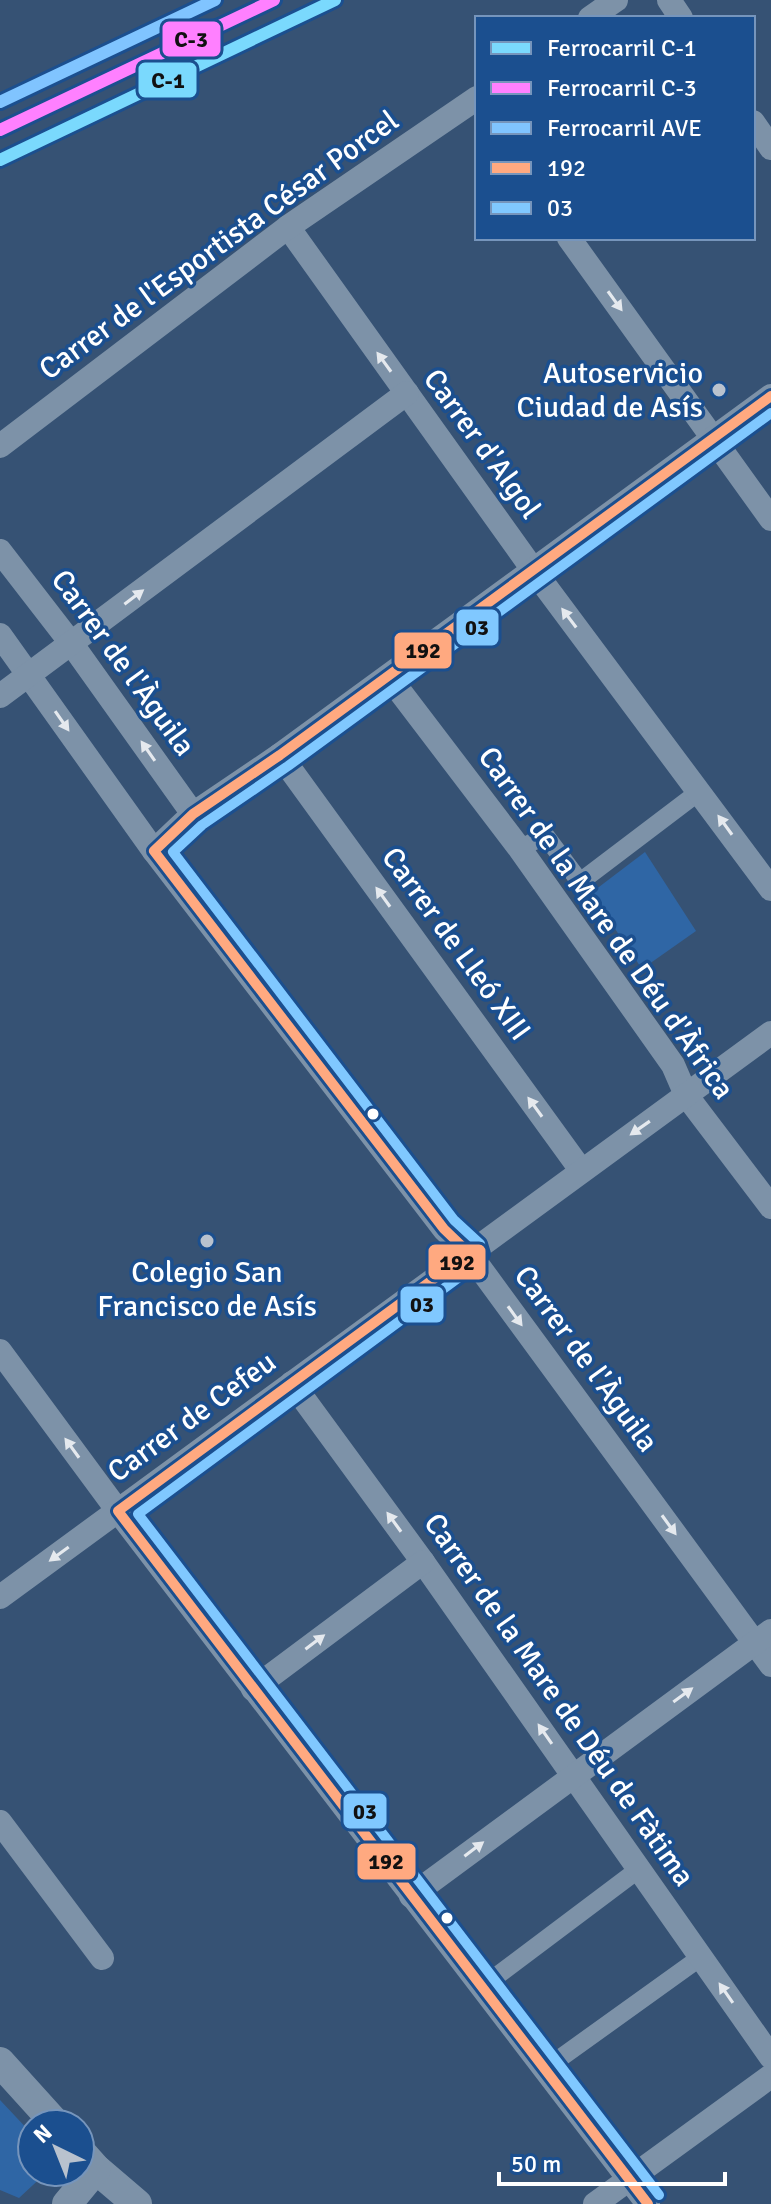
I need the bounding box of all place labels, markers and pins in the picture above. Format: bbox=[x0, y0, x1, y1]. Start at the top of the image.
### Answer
place label: Autoservicio Ciudad de Asís bbox=[517, 355, 703, 426]
marker: Autoservicio Ciudad de Asís bbox=[710, 381, 728, 399]
unlabelled marker bbox=[365, 1106, 381, 1122]
marker: Colegio San Francisco de Asís bbox=[198, 1232, 216, 1250]
place label: Colegio San Francisco de Asís bbox=[97, 1254, 317, 1325]
unlabelled marker bbox=[439, 1910, 455, 1926]

